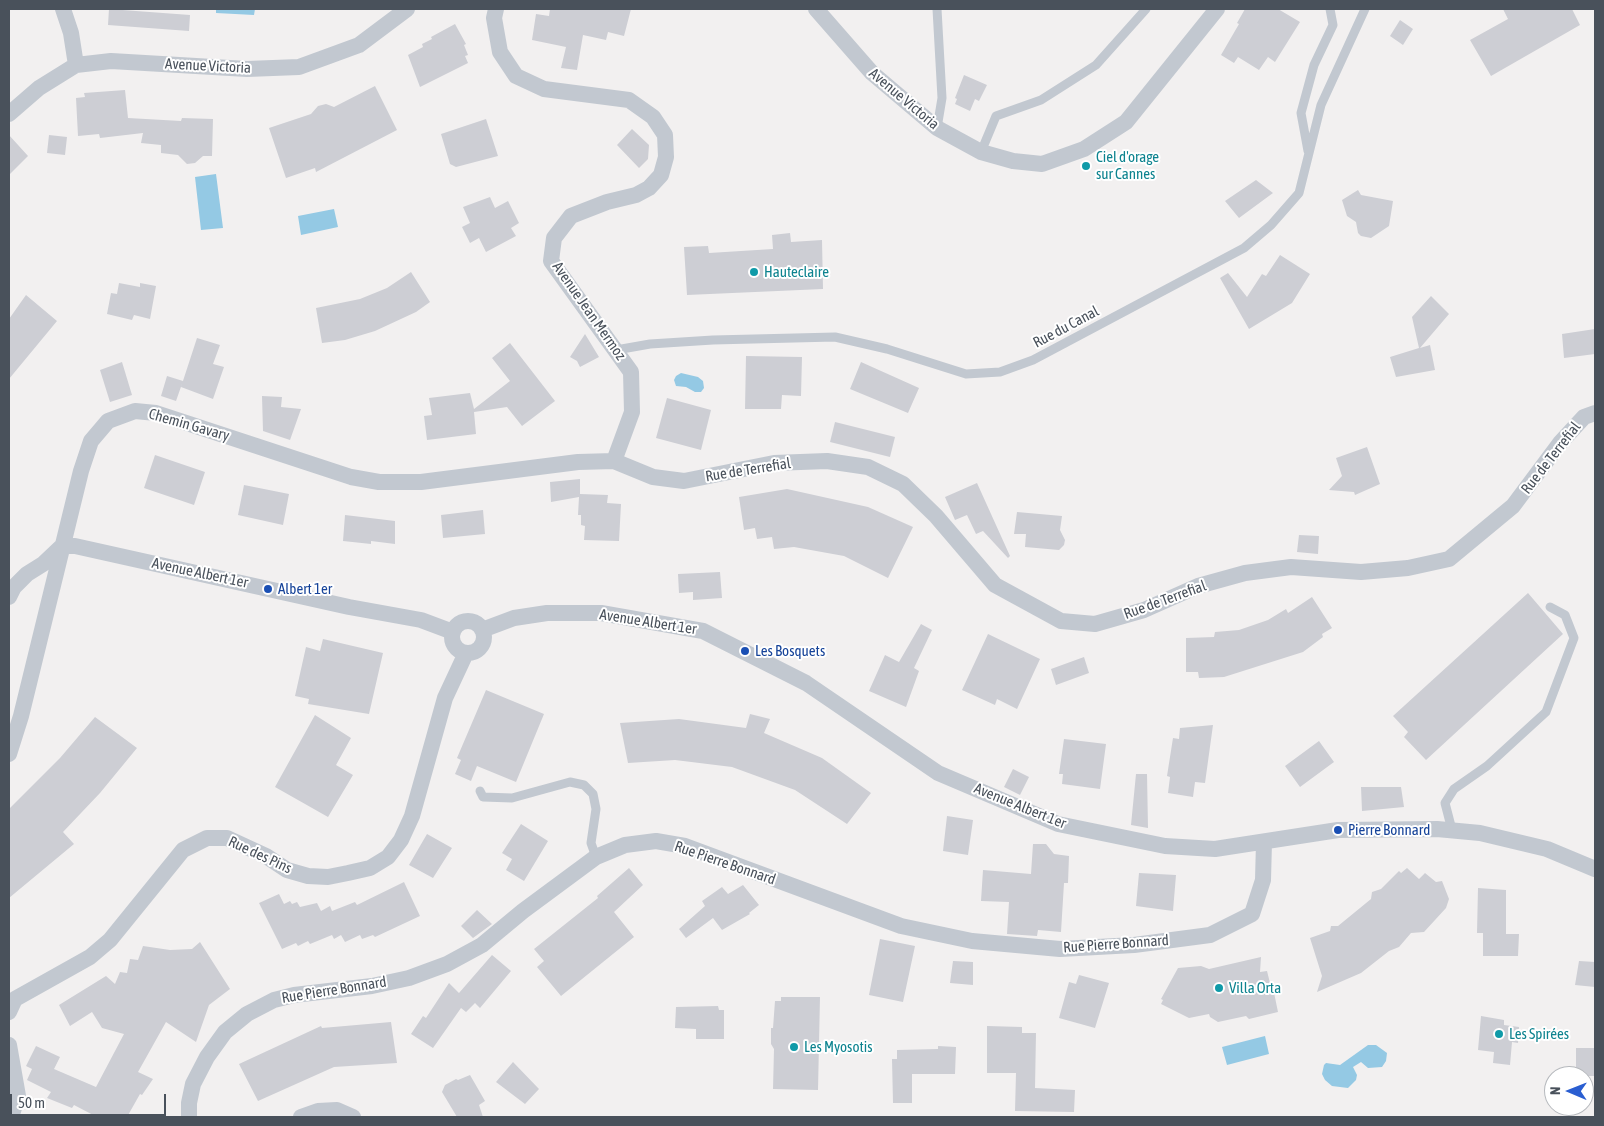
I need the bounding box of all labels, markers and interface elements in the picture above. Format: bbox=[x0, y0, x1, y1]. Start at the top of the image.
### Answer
street label: Avenue Victoria bbox=[165, 55, 251, 77]
street label: Avenue Victoria bbox=[865, 64, 943, 134]
place label: Ciel d'orage sur Cannes bbox=[1096, 148, 1159, 183]
marker: Ciel d'orage sur Cannes bbox=[1080, 160, 1092, 172]
street label: Avenue Jean Mermoz bbox=[548, 258, 630, 364]
place label: Hauteclaire bbox=[764, 263, 829, 281]
marker: Hauteclaire bbox=[748, 266, 760, 278]
street label: Rue du Canal bbox=[1030, 302, 1102, 352]
street label: Chemin Gavary bbox=[147, 405, 231, 445]
street label: Rue de Terrefial bbox=[1517, 418, 1585, 498]
street label: Rue de Terrefial bbox=[704, 454, 792, 486]
street label: Avenue Albert 1er bbox=[150, 554, 250, 592]
street label: Rue de Terrefial bbox=[1121, 577, 1209, 623]
place label: Albert 1er bbox=[278, 580, 332, 598]
marker: Albert 1er bbox=[262, 583, 274, 595]
street label: Avenue Albert 1er bbox=[598, 605, 698, 639]
place label: Les Bosquets bbox=[755, 642, 825, 660]
marker: Les Bosquets bbox=[739, 645, 751, 657]
street label: Avenue Albert 1er bbox=[971, 779, 1069, 833]
place label: Pierre Bonnard bbox=[1348, 821, 1430, 839]
marker: Pierre Bonnard bbox=[1332, 824, 1344, 836]
street label: Rue des Pins bbox=[225, 832, 295, 878]
street label: Rue Pierre Bonnard bbox=[672, 837, 778, 889]
street label: Rue Pierre Bonnard bbox=[1063, 931, 1169, 957]
street label: Rue Pierre Bonnard bbox=[280, 973, 388, 1007]
place label: Villa Orta bbox=[1229, 979, 1281, 997]
marker: Villa Orta bbox=[1213, 982, 1225, 994]
place label: Les Spirées bbox=[1509, 1025, 1569, 1043]
marker: Les Spirées bbox=[1493, 1028, 1505, 1040]
place label: Les Myosotis bbox=[804, 1038, 873, 1056]
marker: Les Myosotis bbox=[788, 1041, 800, 1053]
north arrow bbox=[1544, 1066, 1594, 1116]
scale bar bbox=[12, 1084, 169, 1116]
text: N bbox=[1547, 1086, 1563, 1095]
text: 50 m bbox=[18, 1094, 45, 1111]

